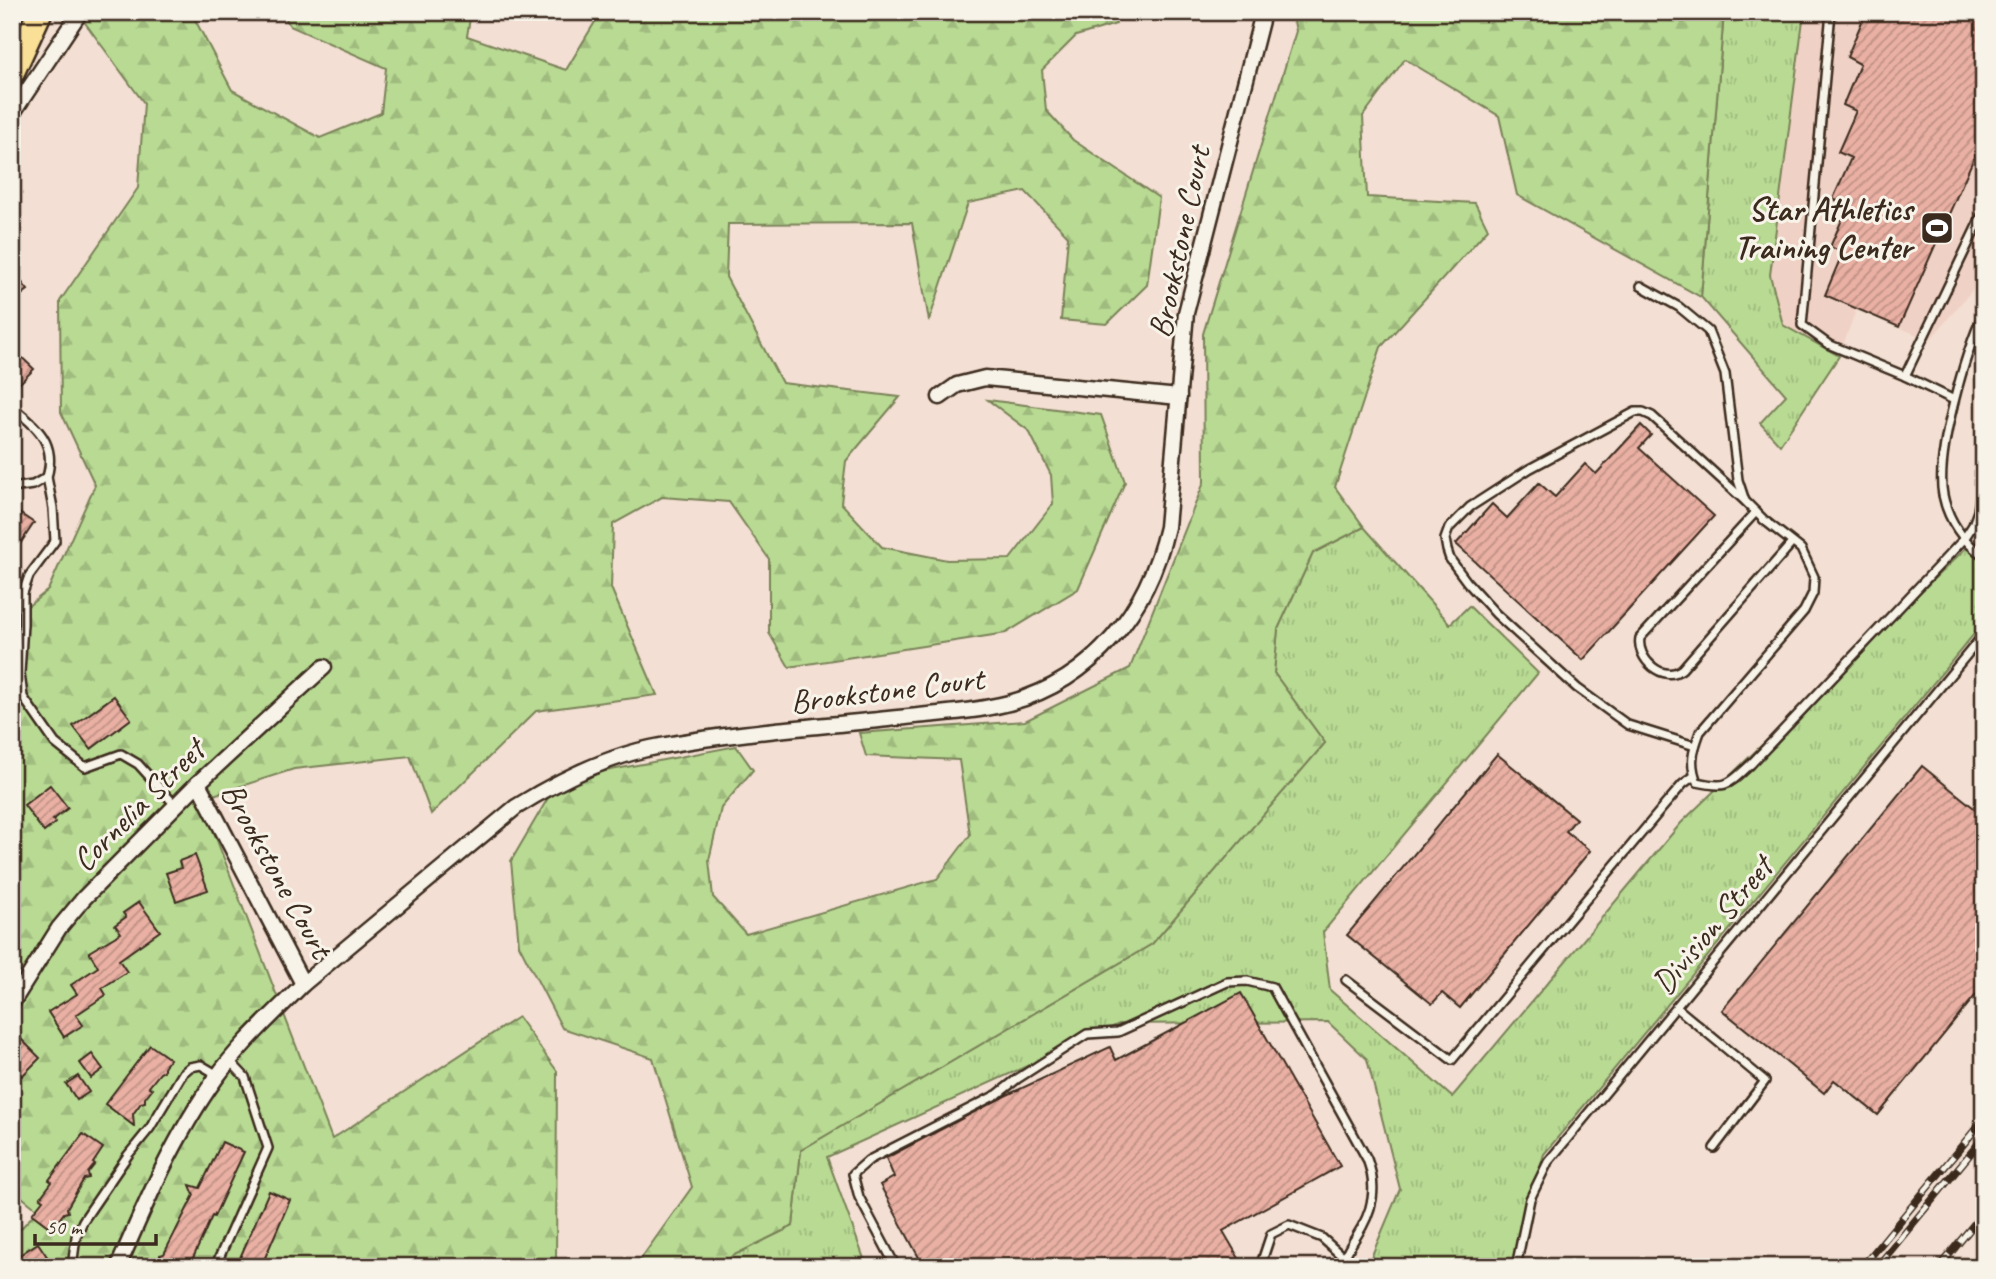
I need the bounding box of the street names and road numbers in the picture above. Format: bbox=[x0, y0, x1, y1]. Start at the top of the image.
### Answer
street label: Brookstone Court bbox=[1138, 140, 1220, 341]
street label: Brookstone Court bbox=[788, 657, 989, 723]
street label: Cornelia Street bbox=[63, 727, 216, 880]
street label: Brookstone Court bbox=[212, 775, 344, 968]
street label: Division Street bbox=[1642, 844, 1784, 1002]

